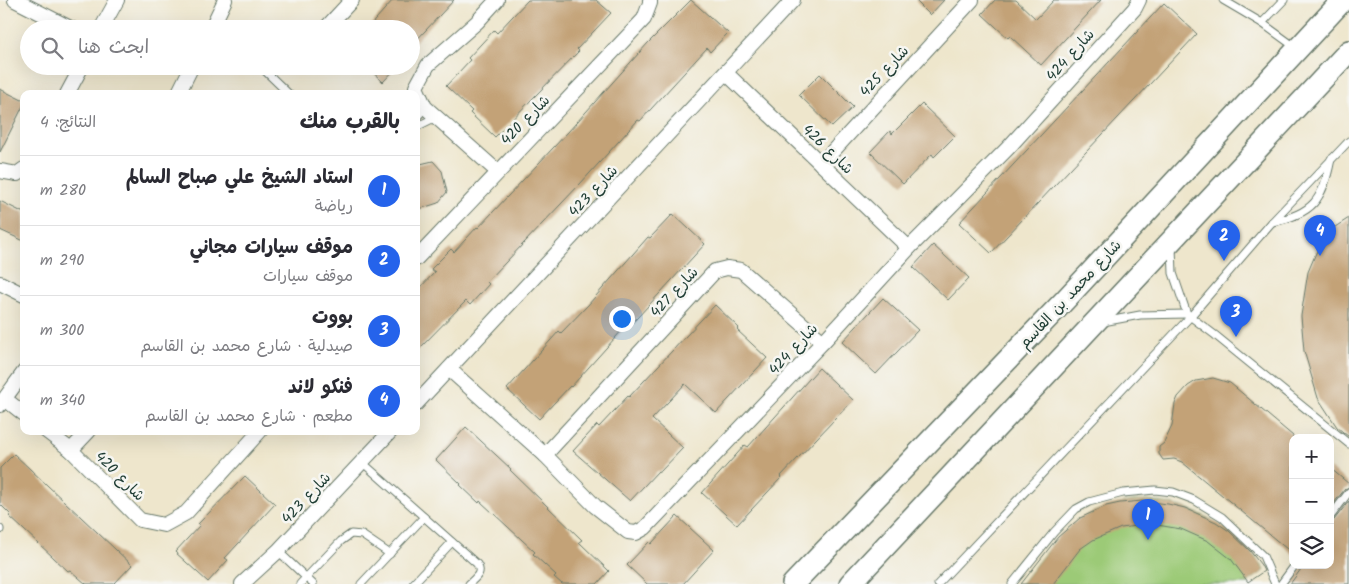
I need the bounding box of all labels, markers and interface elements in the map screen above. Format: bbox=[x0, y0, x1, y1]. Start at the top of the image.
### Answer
search box bbox=[20, 20, 420, 75]
street label: شارع 424 bbox=[1041, 24, 1101, 87]
text: ابحث هنا bbox=[78, 33, 149, 63]
icon: search bbox=[38, 34, 66, 62]
street label: شارع 425 bbox=[854, 40, 915, 103]
street label: شارع 420 bbox=[495, 90, 556, 152]
text: بالقرب منك bbox=[300, 106, 400, 139]
text: النتائج: 4 bbox=[40, 110, 96, 135]
street label: شارع 426 bbox=[796, 119, 859, 181]
street label: شارع 423 bbox=[563, 160, 624, 223]
text: استاد الشيخ علي صباح السالم bbox=[126, 163, 353, 193]
text: 280 m bbox=[40, 178, 86, 203]
text: 1 bbox=[382, 178, 386, 203]
text: رياضة bbox=[315, 194, 353, 219]
pin: 4 bbox=[1304, 215, 1336, 256]
pin: 2 bbox=[1208, 220, 1240, 261]
text: موقف سيارات مجاني bbox=[190, 233, 353, 263]
street label: شارع محمد بن القاسم bbox=[1014, 235, 1128, 355]
text: 290 m bbox=[40, 248, 84, 273]
text: 2 bbox=[379, 248, 389, 273]
street label: شارع 427 bbox=[645, 262, 705, 324]
text: موقف سيارات bbox=[263, 264, 353, 289]
pin: 3 bbox=[1220, 296, 1252, 337]
text: بووت bbox=[312, 303, 353, 333]
your location bbox=[609, 306, 635, 332]
text: 300 m bbox=[40, 318, 84, 343]
text: 3 bbox=[380, 318, 388, 343]
street label: شارع 424 bbox=[763, 318, 824, 381]
text: صيدلية · شارع محمد بن القاسم bbox=[140, 334, 353, 359]
text: فنكو لاند bbox=[288, 373, 353, 403]
text: 340 m bbox=[40, 388, 85, 413]
text: 4 bbox=[380, 388, 388, 413]
text: مطعم · شارع محمد بن القاسم bbox=[145, 404, 353, 429]
map controls bbox=[1289, 434, 1334, 569]
button: + bbox=[1289, 434, 1334, 479]
street label: شارع 420 bbox=[89, 446, 150, 507]
street label: شارع 423 bbox=[276, 467, 337, 530]
button: − bbox=[1289, 479, 1334, 524]
pin: 1 bbox=[1132, 499, 1164, 540]
button: layers bbox=[1289, 524, 1334, 569]

